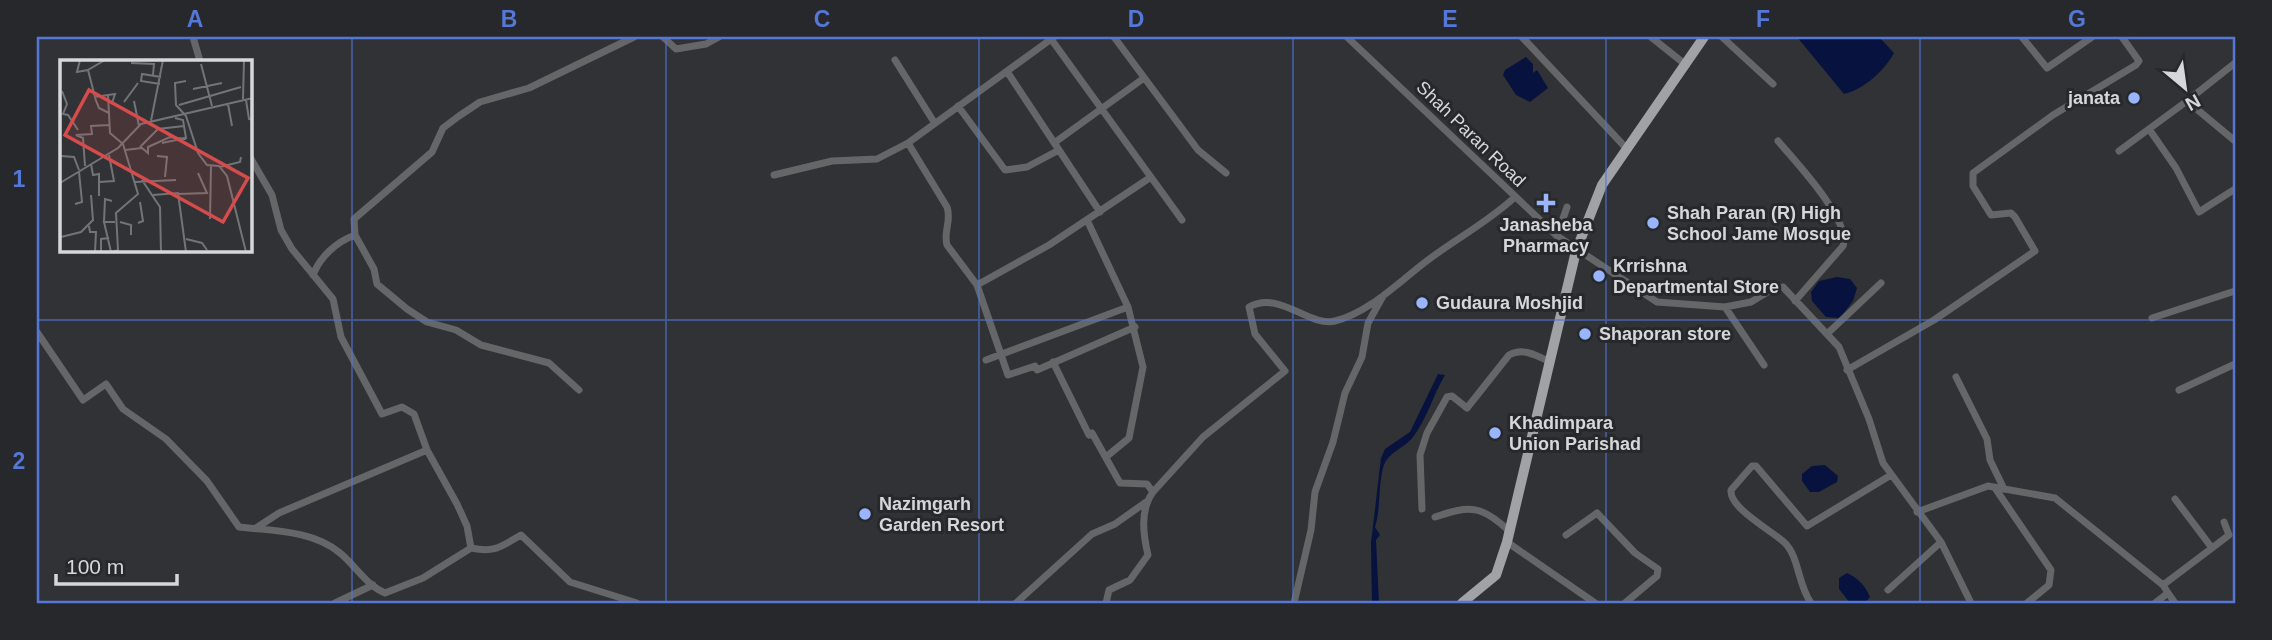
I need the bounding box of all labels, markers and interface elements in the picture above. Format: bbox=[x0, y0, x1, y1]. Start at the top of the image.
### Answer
text: A bbox=[187, 6, 203, 32]
text: B bbox=[501, 6, 517, 32]
text: C bbox=[814, 6, 830, 32]
text: D bbox=[1128, 6, 1144, 32]
text: E bbox=[1442, 6, 1458, 32]
text: F bbox=[1756, 6, 1770, 32]
text: G bbox=[2068, 6, 2086, 32]
north arrow bbox=[2150, 52, 2220, 122]
inset map bbox=[60, 60, 252, 252]
street label: Shah Paran Road bbox=[1413, 77, 1529, 191]
place label: janata bbox=[2067, 88, 2121, 108]
marker: janata bbox=[2126, 90, 2142, 106]
text: N bbox=[2182, 90, 2204, 115]
text: 1 bbox=[13, 166, 26, 192]
marker: Janasheba Pharmacy bbox=[1538, 195, 1554, 211]
place label: Shah Paran (R) High School Jame Mosque bbox=[1667, 203, 1851, 244]
place label: Janasheba Pharmacy bbox=[1499, 215, 1594, 256]
marker: Shah Paran (R) High School Jame Mosque bbox=[1645, 215, 1661, 231]
place label: Krrishna Departmental Store bbox=[1613, 256, 1779, 297]
marker: Krrishna Departmental Store bbox=[1591, 268, 1607, 284]
place label: Gudaura Moshjid bbox=[1436, 293, 1583, 313]
marker: Gudaura Moshjid bbox=[1414, 295, 1430, 311]
place label: Shaporan store bbox=[1599, 324, 1731, 344]
marker: Shaporan store bbox=[1577, 326, 1593, 342]
place label: Khadimpara Union Parishad bbox=[1509, 413, 1641, 454]
marker: Khadimpara Union Parishad bbox=[1487, 425, 1503, 441]
text: 2 bbox=[13, 448, 25, 474]
place label: Nazimgarh Garden Resort bbox=[879, 494, 1004, 535]
marker: Nazimgarh Garden Resort bbox=[857, 506, 873, 522]
scale bar bbox=[56, 542, 177, 586]
text: 100 m bbox=[66, 555, 124, 578]

